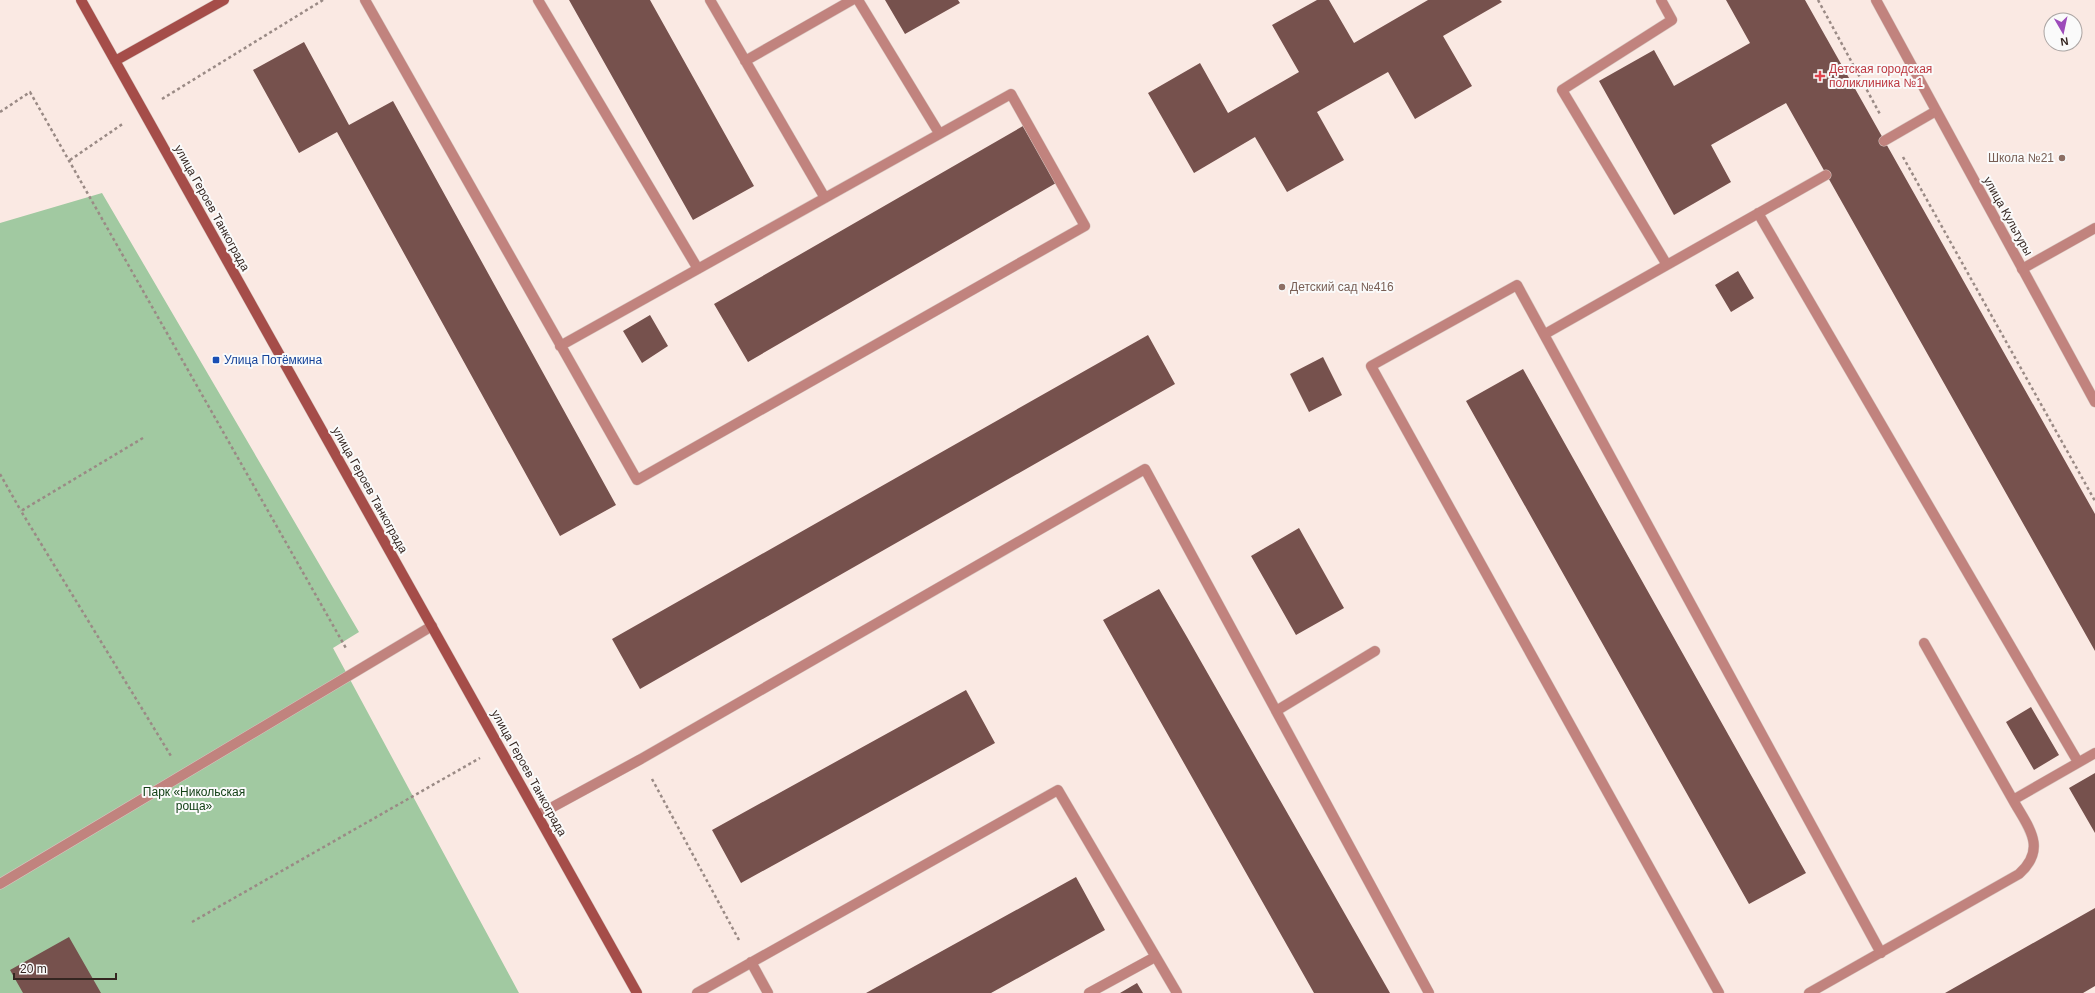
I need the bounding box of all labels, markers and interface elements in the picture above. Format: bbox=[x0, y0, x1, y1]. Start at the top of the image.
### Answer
north arrow bbox=[2043, 12, 2083, 52]
text: N bbox=[2060, 35, 2069, 48]
place label: Детская городская поликлиника №1 bbox=[1829, 62, 1932, 90]
marker: Детская городская поликлиника №1 bbox=[1814, 70, 1826, 82]
street label: улица Героев Танкограда bbox=[171, 143, 253, 274]
place label: Школа №21 bbox=[1988, 151, 2054, 165]
marker: Школа №21 bbox=[2057, 153, 2067, 163]
street label: улица Культуры bbox=[1981, 174, 2035, 258]
place label: Детский сад №416 bbox=[1290, 280, 1394, 294]
marker: Детский сад №416 bbox=[1277, 282, 1287, 292]
place label: Улица Потёмкина bbox=[224, 353, 322, 367]
marker: Улица Потёмкина bbox=[211, 355, 221, 365]
street label: улица Героев Танкограда bbox=[329, 425, 411, 556]
street label: улица Героев Танкограда bbox=[488, 708, 570, 839]
park label: Парк «Никольская роща» bbox=[143, 785, 245, 813]
scale bar bbox=[14, 955, 116, 981]
text: 20 m bbox=[20, 962, 47, 976]

